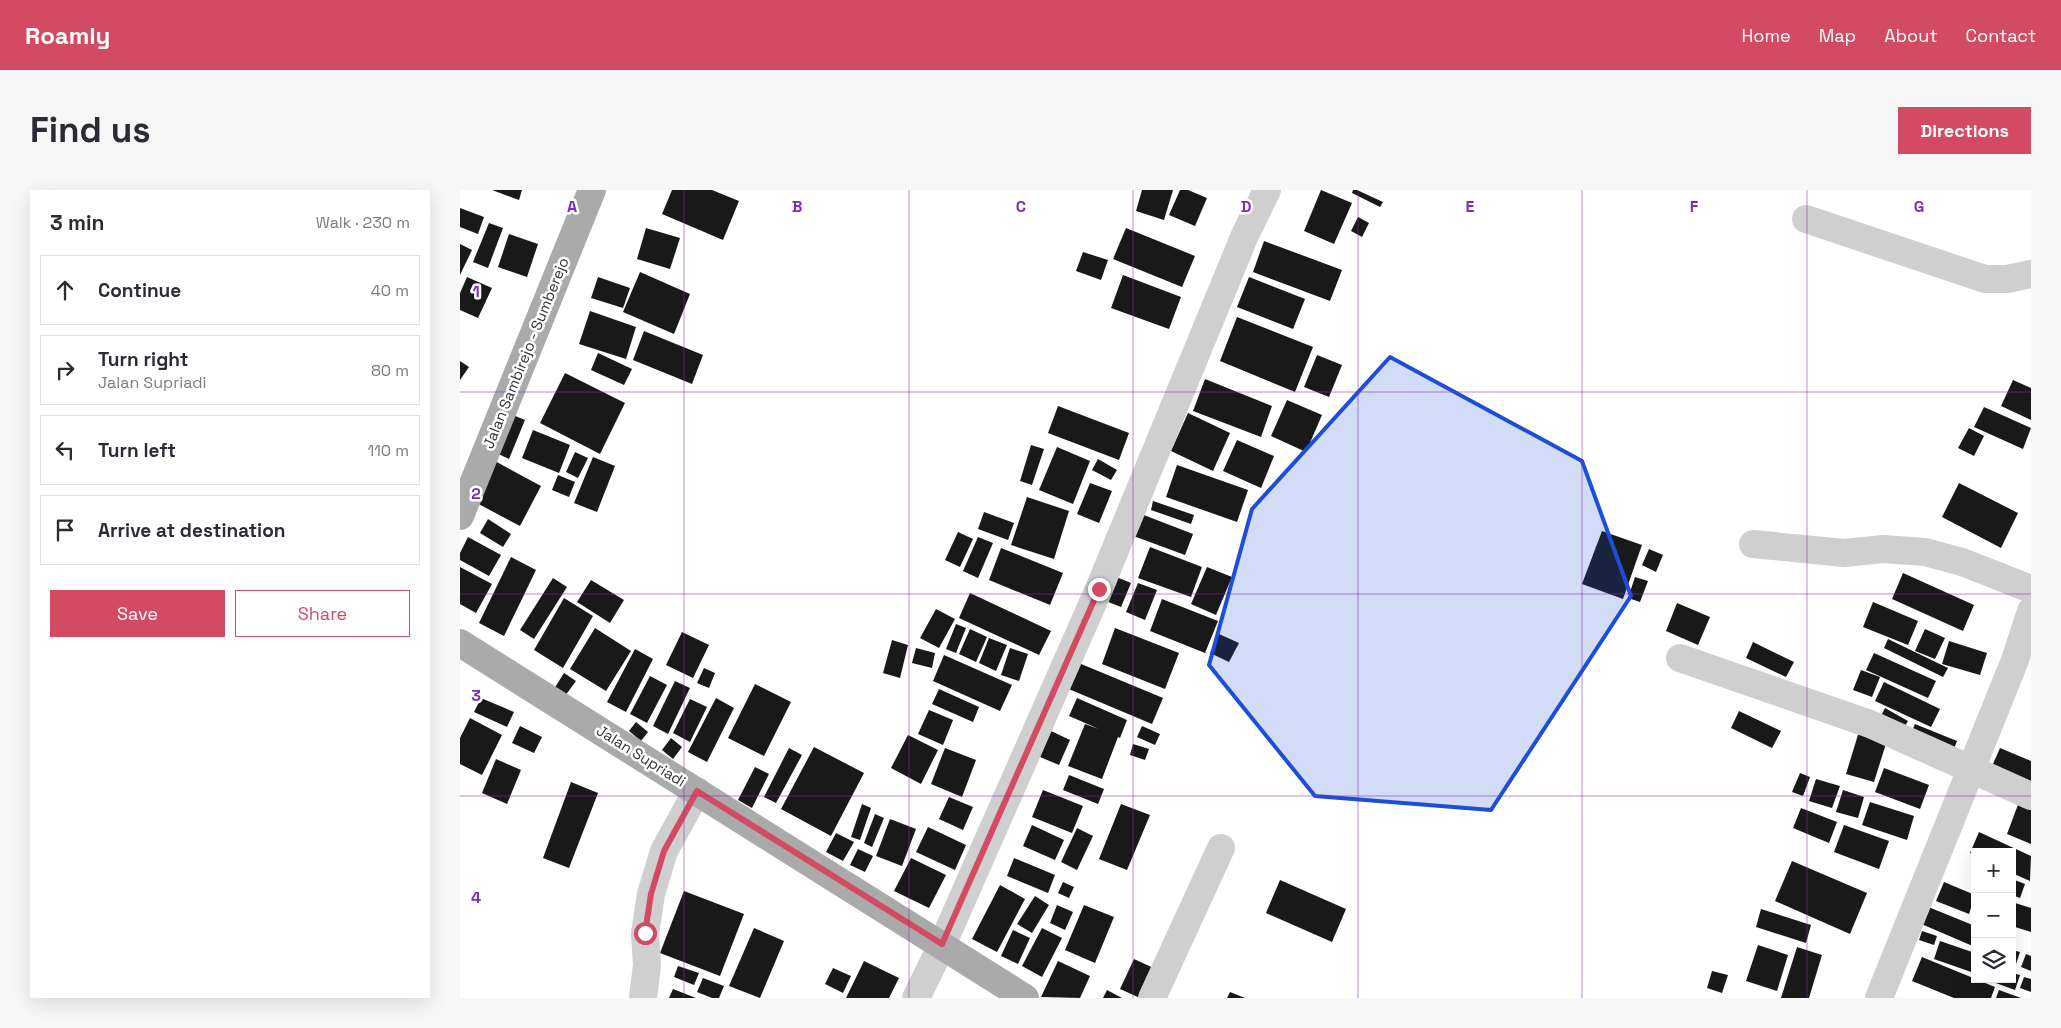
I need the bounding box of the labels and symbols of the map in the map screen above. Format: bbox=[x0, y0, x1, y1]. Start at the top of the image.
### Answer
text: A bbox=[567, 196, 577, 217]
text: B bbox=[792, 196, 802, 217]
text: C bbox=[1016, 196, 1026, 217]
text: D bbox=[1241, 196, 1251, 217]
text: E bbox=[1466, 196, 1475, 217]
text: F bbox=[1690, 196, 1699, 217]
text: G bbox=[1914, 196, 1924, 217]
street label: Jalan Sambirejo - Sumberejo bbox=[478, 254, 573, 451]
text: 1 bbox=[472, 281, 480, 302]
text: 2 bbox=[471, 483, 481, 504]
route end bbox=[1088, 578, 1111, 601]
text: 3 bbox=[471, 685, 481, 706]
street label: Jalan Supriadi bbox=[593, 721, 689, 791]
text: 4 bbox=[471, 887, 481, 908]
route start bbox=[634, 922, 657, 945]

